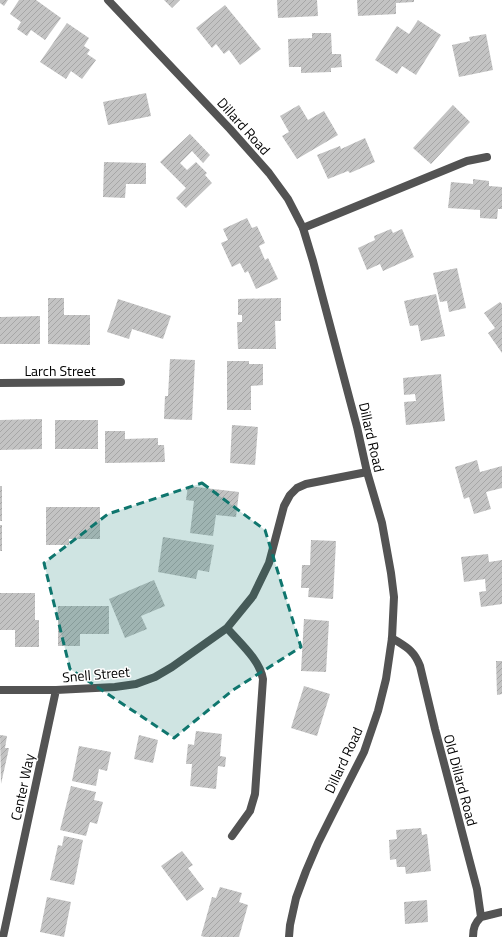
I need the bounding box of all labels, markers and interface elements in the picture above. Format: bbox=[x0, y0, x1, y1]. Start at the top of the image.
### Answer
street label: Dillard Road bbox=[212, 93, 276, 159]
street label: Larch Street bbox=[24, 360, 96, 381]
street label: Dillard Road bbox=[354, 400, 390, 474]
street label: Snell Street bbox=[61, 661, 131, 687]
street label: Dillard Road bbox=[318, 723, 368, 797]
street label: Old Dillard Road bbox=[439, 732, 483, 828]
street label: Center Way bbox=[5, 751, 39, 822]

